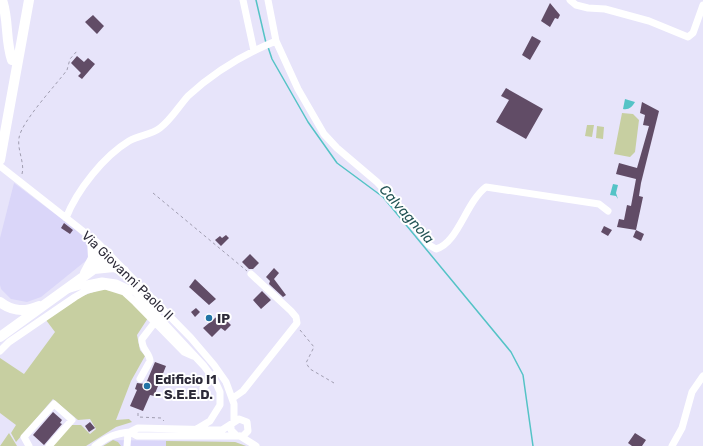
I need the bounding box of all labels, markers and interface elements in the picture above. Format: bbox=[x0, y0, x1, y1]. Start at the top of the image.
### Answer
water label: Calvagnola bbox=[376, 181, 437, 247]
street label: Via Giovanni Paolo II bbox=[79, 228, 176, 323]
place label: IP bbox=[217, 311, 230, 326]
marker: IP bbox=[204, 313, 214, 323]
place label: Edificio I1 - S.E.E.D. bbox=[155, 372, 217, 402]
marker: Edificio I1 - S.E.E.D. bbox=[142, 381, 152, 391]

